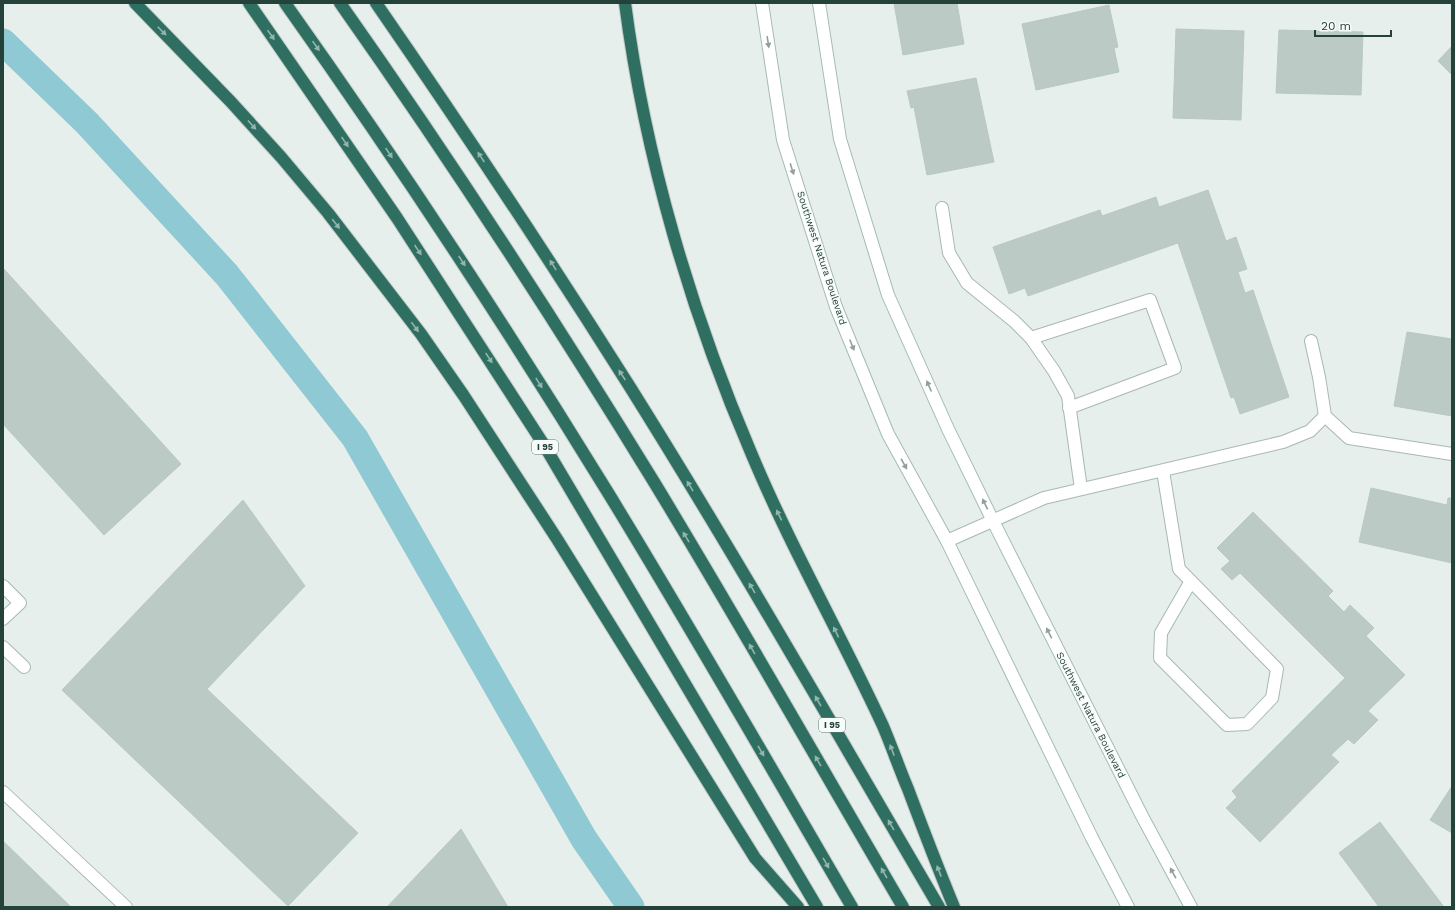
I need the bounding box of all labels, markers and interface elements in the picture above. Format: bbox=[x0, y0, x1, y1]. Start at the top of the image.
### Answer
scale bar bbox=[1315, 12, 1391, 38]
text: 20 m bbox=[1321, 19, 1351, 33]
one-way arrow bbox=[157, 26, 167, 36]
one-way arrow bbox=[267, 30, 275, 40]
one-way arrow bbox=[765, 35, 771, 48]
one-way arrow bbox=[312, 41, 320, 51]
one-way arrow bbox=[247, 120, 256, 130]
one-way arrow bbox=[341, 136, 349, 147]
one-way arrow bbox=[385, 148, 393, 159]
one-way arrow bbox=[477, 152, 485, 162]
one-way arrow bbox=[790, 163, 796, 175]
street label: Southwest Natura Boulevard bbox=[795, 190, 849, 326]
one-way arrow bbox=[332, 218, 340, 229]
one-way arrow bbox=[414, 244, 422, 255]
one-way arrow bbox=[458, 256, 465, 267]
one-way arrow bbox=[549, 259, 556, 271]
one-way arrow bbox=[411, 321, 419, 332]
one-way arrow bbox=[849, 340, 855, 352]
one-way arrow bbox=[485, 353, 493, 364]
one-way arrow bbox=[619, 369, 626, 381]
one-way arrow bbox=[536, 377, 543, 389]
one-way arrow bbox=[926, 381, 932, 392]
road number: I 95 bbox=[532, 440, 558, 454]
one-way arrow bbox=[901, 458, 908, 470]
one-way arrow bbox=[687, 480, 694, 492]
one-way arrow bbox=[982, 498, 988, 510]
one-way arrow bbox=[776, 510, 782, 521]
one-way arrow bbox=[683, 531, 690, 543]
one-way arrow bbox=[749, 582, 756, 594]
one-way arrow bbox=[833, 627, 839, 638]
one-way arrow bbox=[1046, 627, 1052, 638]
one-way arrow bbox=[749, 643, 756, 655]
street label: Southwest Natura Boulevard bbox=[1054, 650, 1128, 780]
one-way arrow bbox=[815, 695, 822, 707]
road number: I 95 bbox=[819, 718, 845, 732]
one-way arrow bbox=[889, 743, 895, 755]
one-way arrow bbox=[757, 745, 764, 757]
one-way arrow bbox=[815, 755, 822, 767]
one-way arrow bbox=[887, 819, 894, 831]
one-way arrow bbox=[823, 857, 830, 869]
one-way arrow bbox=[936, 864, 942, 876]
one-way arrow bbox=[880, 867, 887, 879]
one-way arrow bbox=[1169, 867, 1176, 879]

